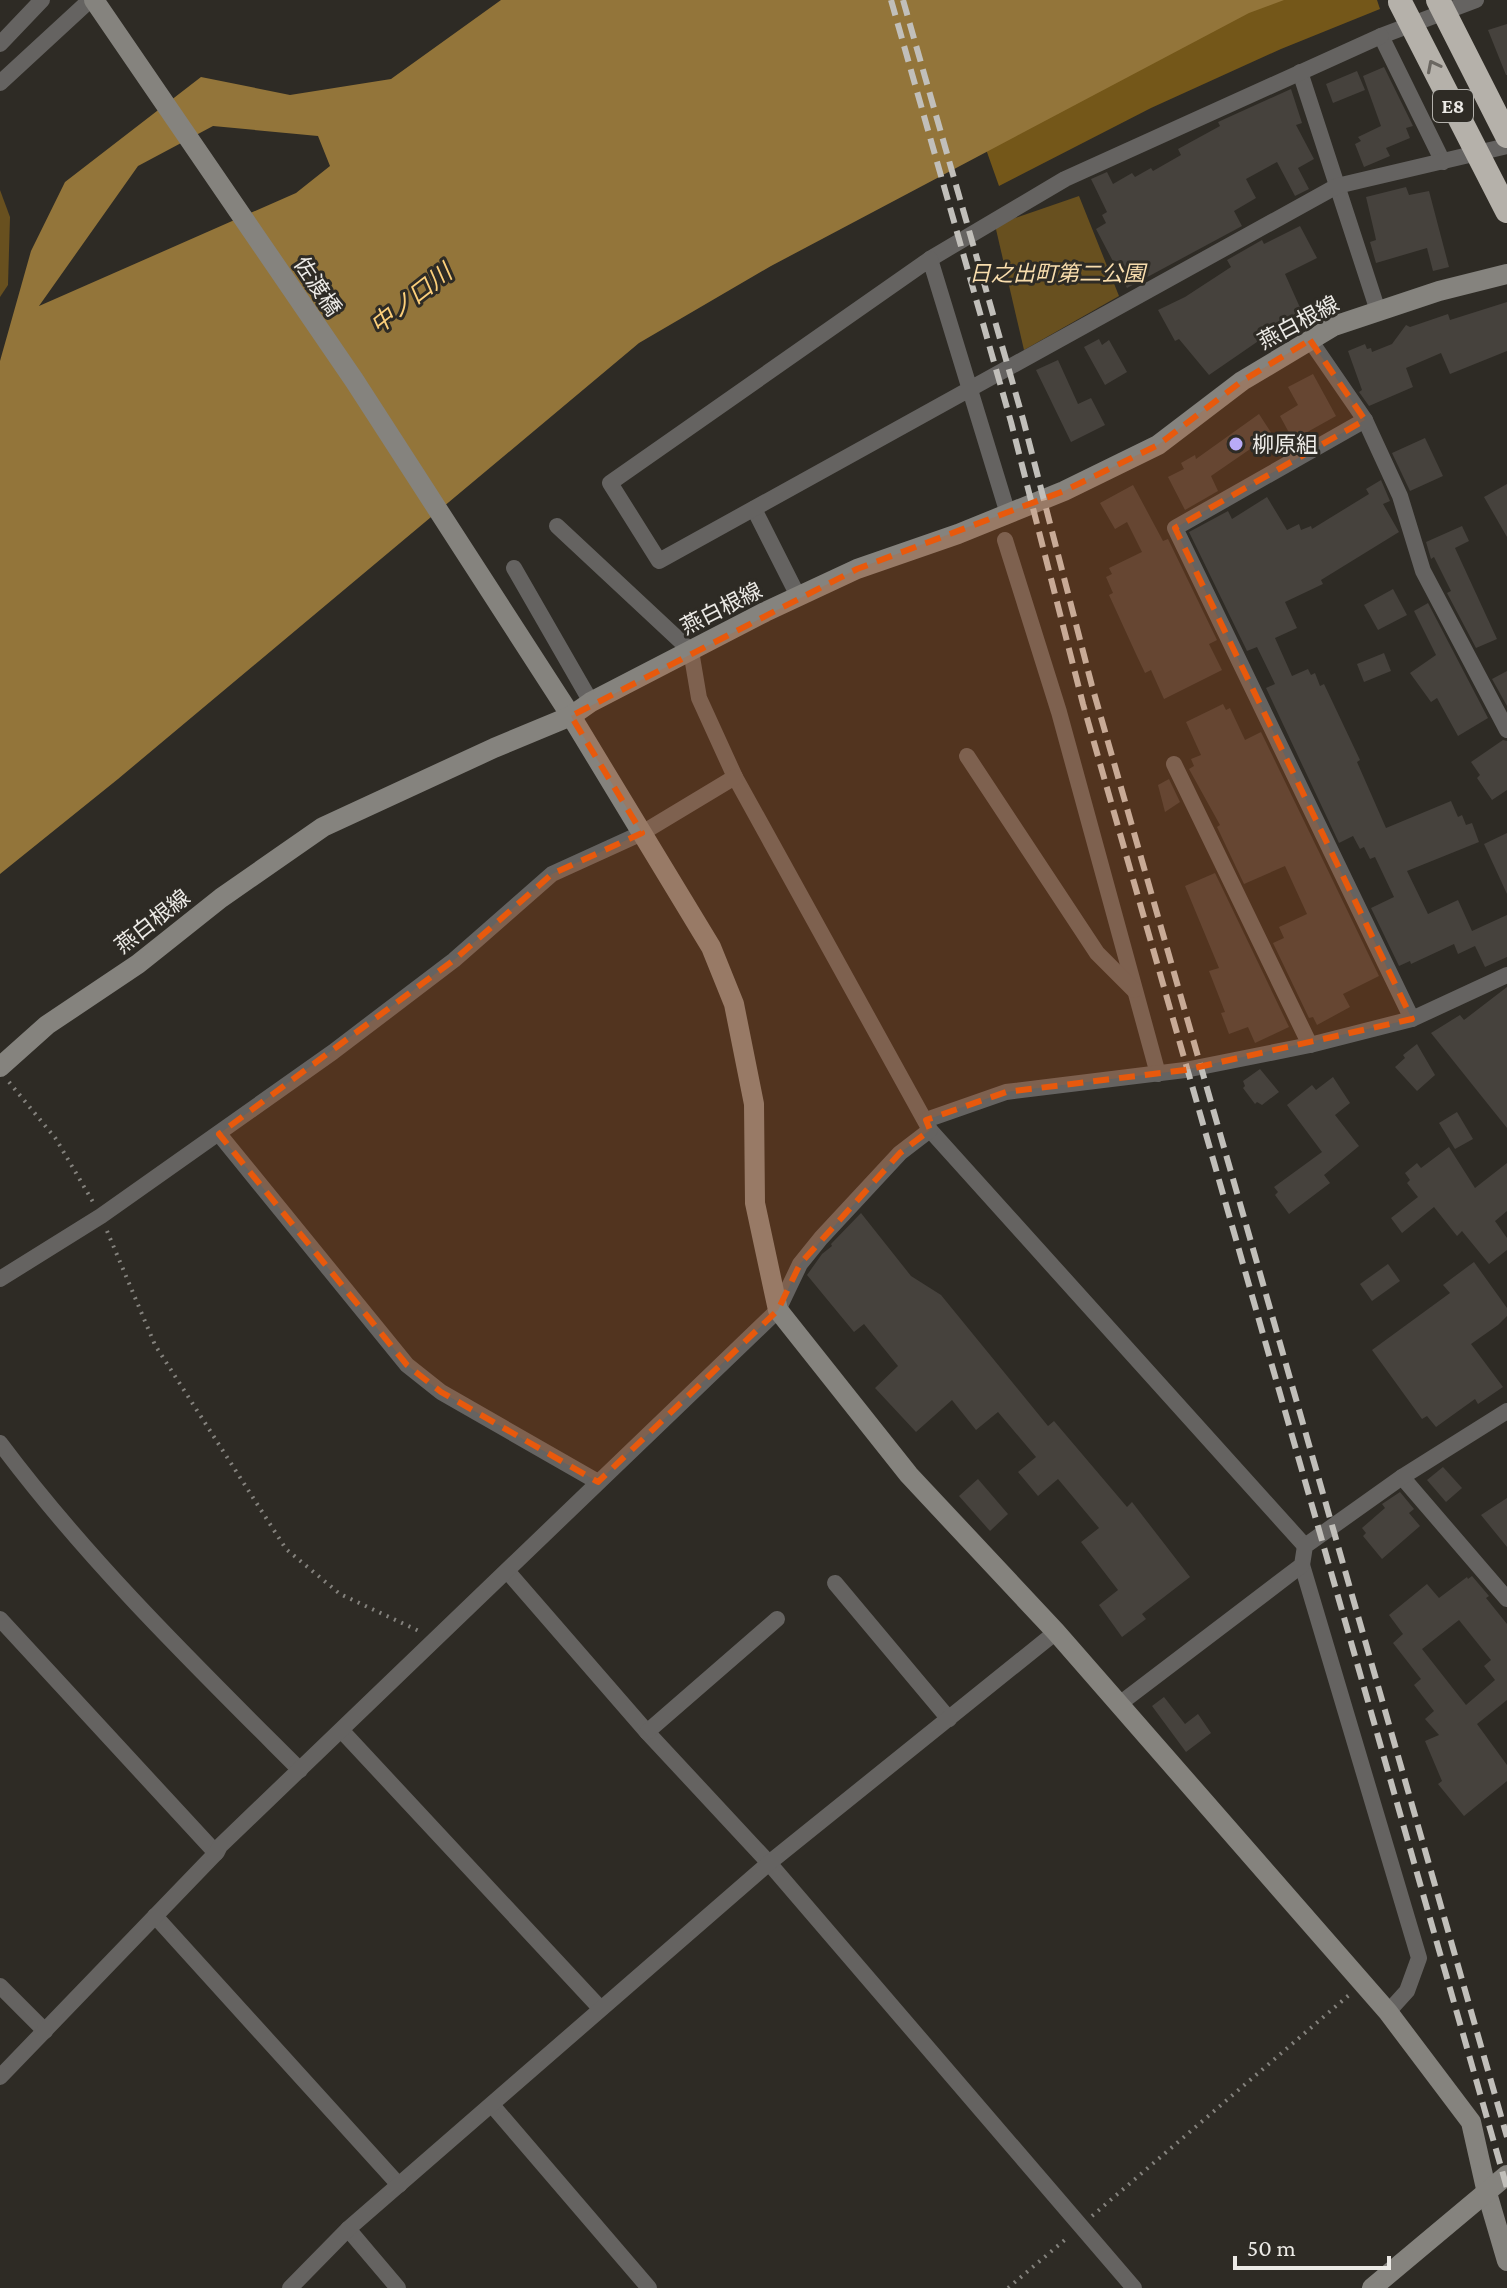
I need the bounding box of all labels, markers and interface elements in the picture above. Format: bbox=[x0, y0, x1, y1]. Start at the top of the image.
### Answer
one-way arrow bbox=[1428, 60, 1443, 75]
road number: E8 bbox=[1433, 90, 1473, 122]
street label: 佐渡橋 bbox=[289, 252, 346, 321]
water label: 中ノ口川 bbox=[365, 257, 459, 339]
park label: 日之出町第二公園 bbox=[969, 261, 1148, 286]
street label: 燕白根線 bbox=[1254, 291, 1343, 354]
place label: 柳原組 bbox=[1252, 432, 1318, 457]
marker: 柳原組 bbox=[1227, 435, 1245, 453]
street label: 燕白根線 bbox=[676, 577, 766, 640]
street label: 燕白根線 bbox=[110, 884, 195, 958]
scale bar bbox=[1235, 2220, 1389, 2270]
text: 50 m bbox=[1247, 2234, 1296, 2261]

